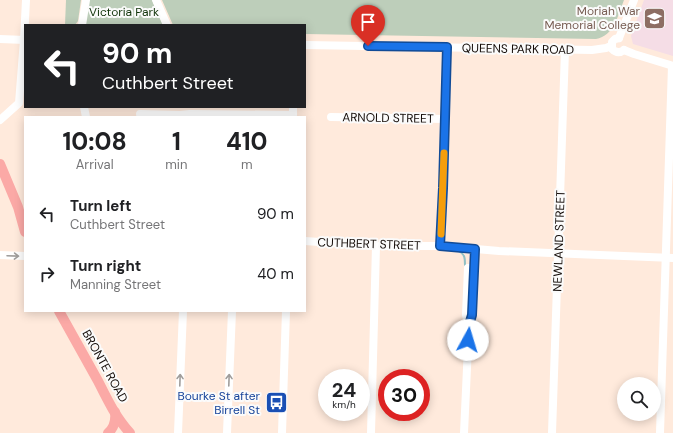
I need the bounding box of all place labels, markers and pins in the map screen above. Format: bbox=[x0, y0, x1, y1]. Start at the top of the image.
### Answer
place label: Moriah War Memorial College bbox=[544, 3, 641, 33]
pin bbox=[351, 5, 385, 46]
school or university icon: Moriah War Memorial College bbox=[642, 5, 668, 31]
place label: Bourke St after Birrell St bbox=[177, 388, 261, 418]
bus stop icon: Bourke St after Birrell St bbox=[263, 390, 289, 416]

